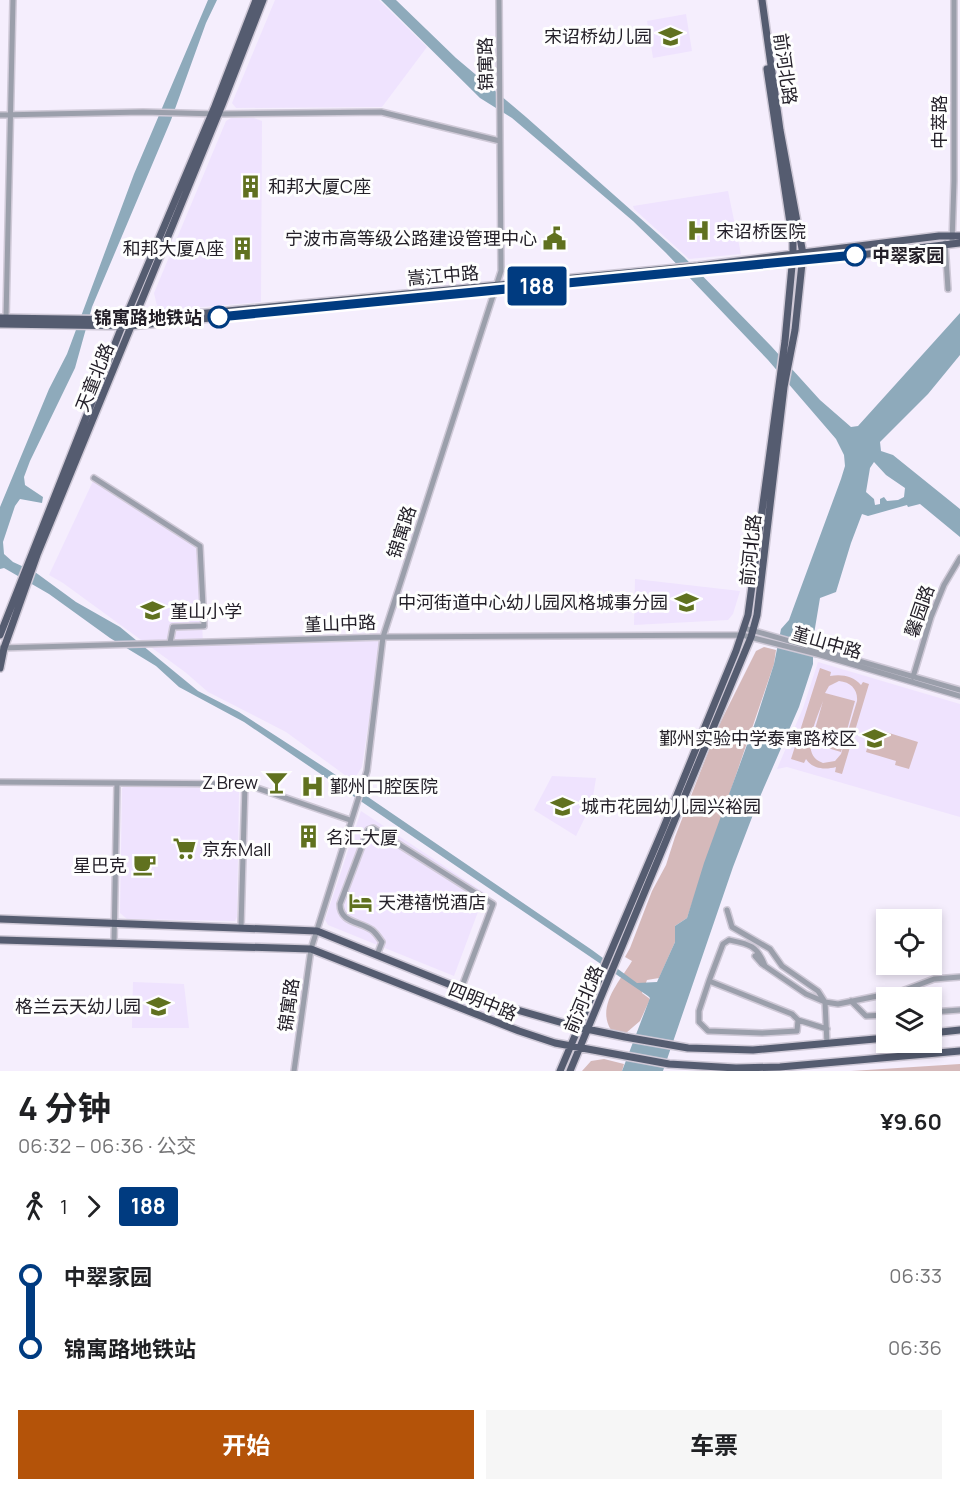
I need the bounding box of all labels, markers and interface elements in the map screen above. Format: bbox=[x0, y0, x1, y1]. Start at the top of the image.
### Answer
school or university icon: 宋诏桥幼儿园 bbox=[657, 23, 683, 49]
place label: 宋诏桥幼儿园 bbox=[544, 24, 652, 48]
street label: 前河北路 bbox=[769, 32, 803, 106]
street label: 锦寓路 bbox=[473, 37, 497, 91]
street label: 中萃路 bbox=[927, 95, 951, 149]
building icon: 和邦大厦C座 bbox=[237, 173, 263, 199]
place label: 和邦大厦C座 bbox=[268, 174, 371, 198]
hospital icon: 宋诏桥医院 bbox=[685, 218, 711, 244]
place label: 宋诏桥医院 bbox=[716, 219, 806, 243]
public building icon: 宁波市高等级公路建设管理中心 bbox=[542, 225, 568, 251]
place label: 宁波市高等级公路建设管理中心 bbox=[285, 226, 537, 250]
building icon: 和邦大厦A座 bbox=[229, 235, 255, 261]
place label: 和邦大厦A座 bbox=[123, 236, 224, 260]
place label: 中翠家园 bbox=[872, 243, 944, 267]
marker: 中翠家园 bbox=[844, 244, 866, 266]
street label: 嵩江中路 bbox=[406, 260, 480, 290]
line badge: 188 bbox=[502, 266, 572, 306]
text: 188 bbox=[520, 272, 554, 300]
place label: 锦寓路地铁站 bbox=[94, 305, 202, 329]
marker: 锦寓路地铁站 bbox=[208, 306, 230, 328]
street label: 天童北路 bbox=[69, 339, 119, 415]
street label: 锦寓路 bbox=[381, 503, 421, 561]
street label: 前河北路 bbox=[734, 513, 766, 587]
street label: 馨园路 bbox=[899, 582, 939, 640]
school or university icon: 中河街道中心幼儿园风格城事分园 bbox=[673, 589, 699, 615]
place label: 中河街道中心幼儿园风格城事分园 bbox=[398, 590, 668, 614]
school or university icon: 堇山小学 bbox=[139, 598, 165, 624]
place label: 堇山小学 bbox=[170, 599, 242, 623]
street label: 堇山中路 bbox=[304, 610, 376, 636]
street label: 堇山中路 bbox=[789, 621, 865, 663]
school or university icon: 鄞州实验中学泰寓路校区 bbox=[862, 725, 888, 751]
place label: 鄞州实验中学泰寓路校区 bbox=[659, 726, 857, 750]
bar icon: Z Brew bbox=[263, 769, 289, 795]
place label: Z Brew bbox=[202, 770, 258, 794]
hospital icon: 鄞州口腔医院 bbox=[299, 773, 325, 799]
place label: 鄞州口腔医院 bbox=[330, 774, 438, 798]
school or university icon: 城市花园幼儿园兴裕园 bbox=[550, 793, 576, 819]
place label: 城市花园幼儿园兴裕园 bbox=[581, 794, 761, 818]
building icon: 名汇大厦 bbox=[295, 824, 321, 850]
place label: 名汇大厦 bbox=[326, 825, 398, 849]
supermarket icon: 京东Mall bbox=[171, 836, 197, 862]
place label: 京东Mall bbox=[202, 837, 272, 861]
cafe icon: 星巴克 bbox=[132, 852, 158, 878]
place label: 星巴克 bbox=[73, 853, 127, 877]
hotel icon: 天港禧悦酒店 bbox=[347, 889, 373, 915]
place label: 天港禧悦酒店 bbox=[378, 890, 486, 914]
map controls bbox=[876, 909, 942, 1053]
button: locate bbox=[876, 909, 942, 975]
street label: 前河北路 bbox=[558, 961, 608, 1037]
street label: 四明中路 bbox=[445, 976, 521, 1026]
street label: 锦寓路 bbox=[272, 977, 304, 1033]
button: layers bbox=[876, 987, 942, 1053]
school or university icon: 格兰云天幼儿园 bbox=[146, 993, 172, 1019]
place label: 格兰云天幼儿园 bbox=[15, 994, 141, 1018]
text: 4 分钟 bbox=[18, 1085, 111, 1130]
text: ¥9.60 bbox=[880, 1107, 942, 1137]
text: 06:32 – 06:36 · 公交 bbox=[18, 1132, 196, 1159]
icon: walk bbox=[18, 1190, 51, 1223]
icon: forward bbox=[77, 1190, 110, 1223]
text: 188 bbox=[131, 1192, 166, 1220]
text: 1 bbox=[60, 1193, 68, 1220]
text: 中翠家园 bbox=[64, 1262, 152, 1292]
text: 06:33 bbox=[889, 1262, 942, 1289]
text: 锦寓路地铁站 bbox=[64, 1334, 196, 1364]
text: 06:36 bbox=[888, 1334, 942, 1361]
button: 开始 bbox=[18, 1410, 474, 1479]
button: 车票 bbox=[486, 1410, 942, 1479]

